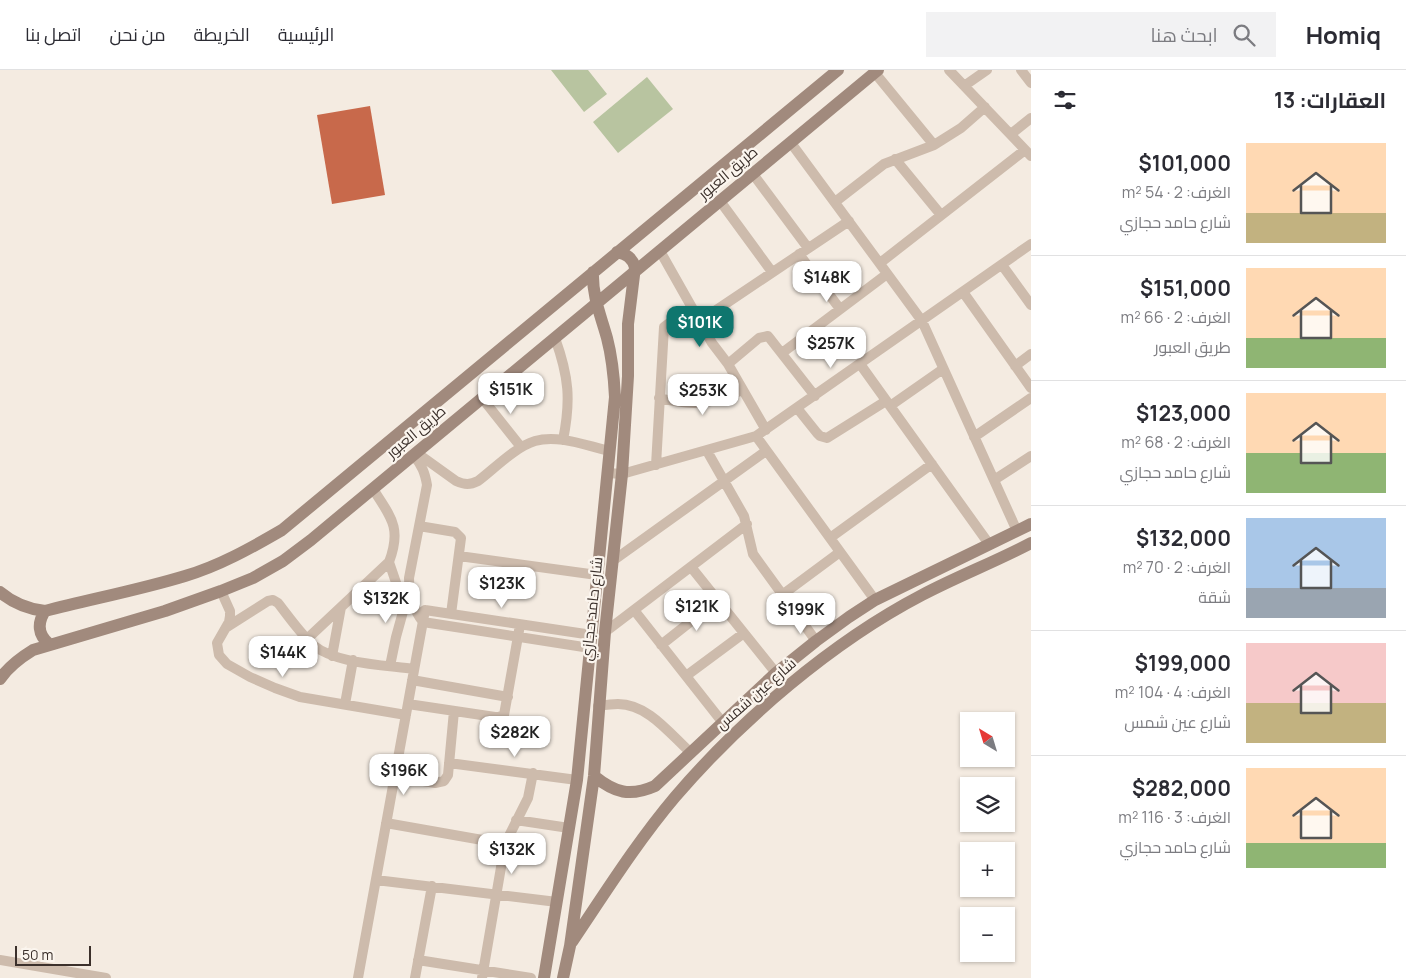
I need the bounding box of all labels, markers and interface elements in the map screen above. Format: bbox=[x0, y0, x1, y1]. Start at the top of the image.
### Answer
search box bbox=[926, 12, 1276, 57]
text: Homiq bbox=[1306, 18, 1381, 51]
icon: search bbox=[1230, 21, 1258, 49]
text: اتصل بنا bbox=[25, 22, 82, 46]
text: من نحن bbox=[110, 22, 166, 46]
text: الخريطة bbox=[194, 22, 250, 46]
text: الرئيسية bbox=[278, 22, 334, 46]
text: ابحث هنا bbox=[1150, 22, 1218, 48]
icon: filters bbox=[1051, 86, 1079, 114]
text: العقارات: 13 bbox=[1274, 86, 1386, 114]
street label: طريق العبور bbox=[693, 141, 762, 204]
text: $101,000 bbox=[1139, 149, 1231, 177]
icon: home bbox=[1286, 163, 1346, 223]
text: الغرف: 2 · 54 m² bbox=[1122, 181, 1231, 203]
text: شارع حامد حجازي bbox=[1119, 211, 1231, 233]
pin: $148K bbox=[792, 260, 862, 303]
text: $148K bbox=[804, 266, 850, 288]
text: $151,000 bbox=[1140, 274, 1231, 302]
icon: home bbox=[1286, 288, 1346, 348]
pin: $101K bbox=[665, 306, 735, 348]
text: الغرف: 2 · 66 m² bbox=[1121, 306, 1231, 328]
text: $101K bbox=[678, 311, 722, 333]
pin: $257K bbox=[796, 326, 866, 369]
text: $257K bbox=[807, 332, 855, 354]
text: طريق العبور bbox=[1154, 336, 1231, 358]
pin: $151K bbox=[476, 372, 546, 415]
pin: $253K bbox=[668, 374, 738, 416]
text: $151K bbox=[489, 378, 533, 400]
text: $253K bbox=[679, 379, 727, 401]
text: $123,000 bbox=[1136, 399, 1231, 427]
street label: طريق العبور bbox=[381, 400, 450, 463]
icon: home bbox=[1286, 413, 1346, 473]
text: الغرف: 2 · 68 m² bbox=[1121, 431, 1231, 453]
text: شارع حامد حجازي bbox=[1119, 461, 1231, 483]
text: $132,000 bbox=[1136, 524, 1231, 552]
icon: home bbox=[1286, 538, 1346, 598]
street label: شارع حامد حجازي bbox=[576, 556, 609, 662]
text: الغرف: 2 · 70 m² bbox=[1123, 556, 1231, 578]
pin: $123K bbox=[467, 566, 537, 609]
text: $123K bbox=[479, 572, 525, 594]
pin: $132K bbox=[351, 582, 421, 624]
text: شقة bbox=[1198, 586, 1231, 608]
text: $132K bbox=[363, 587, 409, 609]
pin: $121K bbox=[662, 590, 732, 632]
pin: $199K bbox=[766, 592, 836, 635]
text: $121K bbox=[675, 595, 719, 617]
text: $199K bbox=[777, 598, 825, 620]
pin: $144K bbox=[248, 636, 318, 678]
text: $144K bbox=[260, 641, 306, 663]
text: $199,000 bbox=[1135, 649, 1231, 677]
street label: شارع عين شمس bbox=[711, 653, 801, 735]
icon: home bbox=[1286, 663, 1346, 723]
text: الغرف: 4 · 104 m² bbox=[1115, 681, 1231, 703]
text: شارع عين شمس bbox=[1124, 711, 1231, 733]
north arrow bbox=[960, 712, 1015, 768]
map controls bbox=[960, 712, 1015, 962]
pin: $282K bbox=[480, 716, 550, 758]
text: $282K bbox=[490, 721, 540, 743]
pin: $196K bbox=[369, 754, 439, 796]
text: $196K bbox=[380, 759, 428, 781]
text: $282,000 bbox=[1132, 774, 1231, 802]
button: layers bbox=[960, 777, 1015, 832]
icon: home bbox=[1286, 788, 1346, 848]
text: الغرف: 3 · 116 m² bbox=[1118, 806, 1231, 828]
pin: $132K bbox=[477, 832, 547, 875]
text: شارع حامد حجازي bbox=[1119, 836, 1231, 858]
text: $132K bbox=[489, 838, 535, 860]
button: + bbox=[960, 842, 1015, 897]
button: − bbox=[960, 907, 1015, 962]
scale bar bbox=[15, 943, 91, 966]
text: 50 m bbox=[22, 945, 53, 964]

